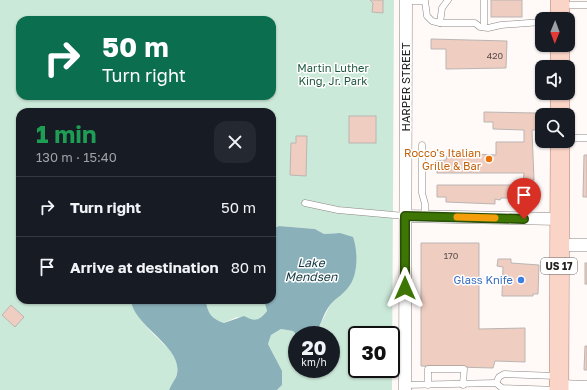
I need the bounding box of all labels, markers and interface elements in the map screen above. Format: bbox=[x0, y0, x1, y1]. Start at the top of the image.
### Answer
north arrow bbox=[535, 12, 575, 52]
map controls bbox=[535, 12, 575, 148]
text: 50 m bbox=[102, 30, 169, 63]
icon: right bbox=[36, 32, 88, 84]
street label: HARPER STREET bbox=[399, 42, 412, 131]
house number: 420 bbox=[487, 50, 504, 61]
button: sound bbox=[535, 60, 575, 100]
park label: Martin Luther King, Jr. Park bbox=[297, 61, 370, 87]
text: Turn right bbox=[102, 64, 186, 86]
button: search bbox=[535, 108, 575, 148]
text: 1 min bbox=[36, 119, 96, 148]
button: close bbox=[214, 121, 256, 163]
place label: Rocco's Italian Grille & Bar bbox=[404, 146, 482, 172]
text: 130 m · 15:40 bbox=[36, 149, 117, 165]
marker: Rocco's Italian Grille & Bar bbox=[484, 154, 494, 164]
pin bbox=[507, 178, 541, 219]
icon: arrive bbox=[513, 184, 535, 206]
icon: right bbox=[36, 196, 58, 218]
text: Turn right bbox=[70, 198, 141, 216]
text: 50 m bbox=[221, 198, 256, 216]
house number: 170 bbox=[444, 250, 459, 261]
water label: Lake Mendsen bbox=[285, 255, 338, 284]
icon: arrive bbox=[36, 256, 58, 278]
text: Arrive at destination bbox=[70, 258, 219, 276]
text: 80 m bbox=[231, 258, 266, 276]
road number: US 17 bbox=[541, 258, 577, 274]
position arrow bbox=[384, 267, 426, 309]
place label: Glass Knife bbox=[454, 273, 513, 286]
marker: Glass Knife bbox=[516, 275, 526, 285]
speed limit sign: 30 bbox=[348, 326, 400, 378]
text: 20 bbox=[301, 335, 327, 359]
text: km/h bbox=[301, 356, 327, 368]

